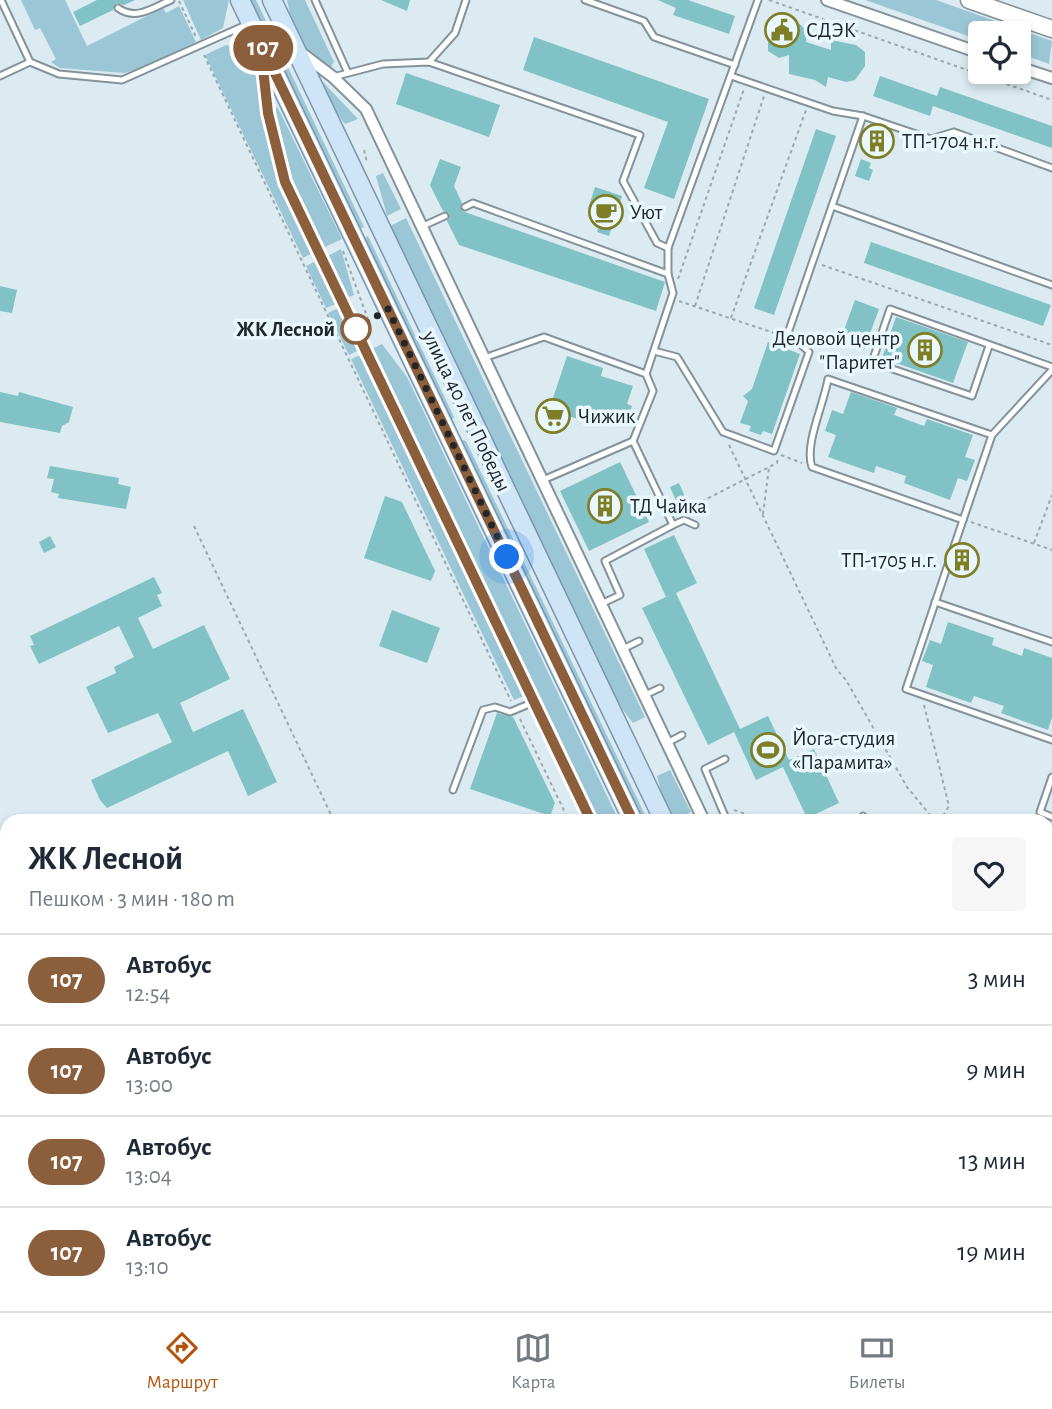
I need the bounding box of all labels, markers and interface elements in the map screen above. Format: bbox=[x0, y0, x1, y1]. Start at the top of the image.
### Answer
public building icon: СДЭК bbox=[763, 11, 801, 49]
place label: СДЭК bbox=[806, 20, 856, 41]
map controls bbox=[968, 21, 1031, 84]
button: locate bbox=[968, 21, 1031, 84]
line badge: 107 bbox=[223, 25, 303, 71]
text: 107 bbox=[247, 36, 279, 60]
building icon: ТП-1704 н.г. bbox=[858, 122, 896, 160]
place label: ТП-1704 н.г. bbox=[902, 131, 999, 152]
cafe icon: Уют bbox=[587, 193, 625, 231]
place label: Уют bbox=[630, 202, 663, 223]
marker: ЖК Лесной bbox=[341, 314, 371, 344]
place label: ЖК Лесной bbox=[236, 319, 335, 340]
street label: улица 40 лет Победы bbox=[418, 327, 515, 495]
place label: Деловой центр "Паритет" bbox=[773, 328, 900, 373]
building icon: Деловой центр "Паритет" bbox=[906, 331, 944, 369]
supermarket icon: Чижик bbox=[534, 397, 572, 435]
place label: Чижик bbox=[578, 406, 636, 427]
building icon: ТД Чайка bbox=[586, 487, 624, 525]
place label: ТД Чайка bbox=[630, 496, 707, 517]
your location bbox=[489, 539, 524, 574]
building icon: ТП-1705 н.г. bbox=[943, 541, 981, 579]
place label: ТП-1705 н.г. bbox=[841, 550, 937, 571]
place label: Йога-студия «Парамита» bbox=[792, 727, 895, 773]
sports icon: Йога-студия «Парамита» bbox=[749, 731, 787, 769]
button: heart bbox=[952, 837, 1026, 911]
text: ЖК Лесной bbox=[28, 843, 183, 876]
text: Пешком · 3 мин · 180 m bbox=[28, 888, 235, 911]
text: Автобус bbox=[126, 952, 212, 978]
text: 3 мин bbox=[968, 966, 1026, 992]
text: 107 bbox=[51, 968, 82, 992]
text: 12:54 bbox=[126, 983, 170, 1006]
text: Автобус bbox=[126, 1043, 212, 1069]
text: 9 мин bbox=[966, 1057, 1026, 1083]
text: 107 bbox=[51, 1059, 82, 1083]
text: 13:00 bbox=[126, 1074, 173, 1097]
text: Автобус bbox=[126, 1134, 212, 1160]
text: 13 мин bbox=[959, 1148, 1026, 1174]
text: 107 bbox=[51, 1150, 82, 1174]
text: 13:04 bbox=[126, 1165, 172, 1188]
text: Автобус bbox=[126, 1225, 212, 1251]
text: 19 мин bbox=[957, 1239, 1026, 1265]
text: 107 bbox=[51, 1241, 82, 1265]
text: 13:10 bbox=[126, 1256, 169, 1279]
tab: Маршрут bbox=[147, 1329, 218, 1394]
tab: Карта bbox=[511, 1329, 555, 1394]
tab: Билеты bbox=[849, 1329, 905, 1394]

